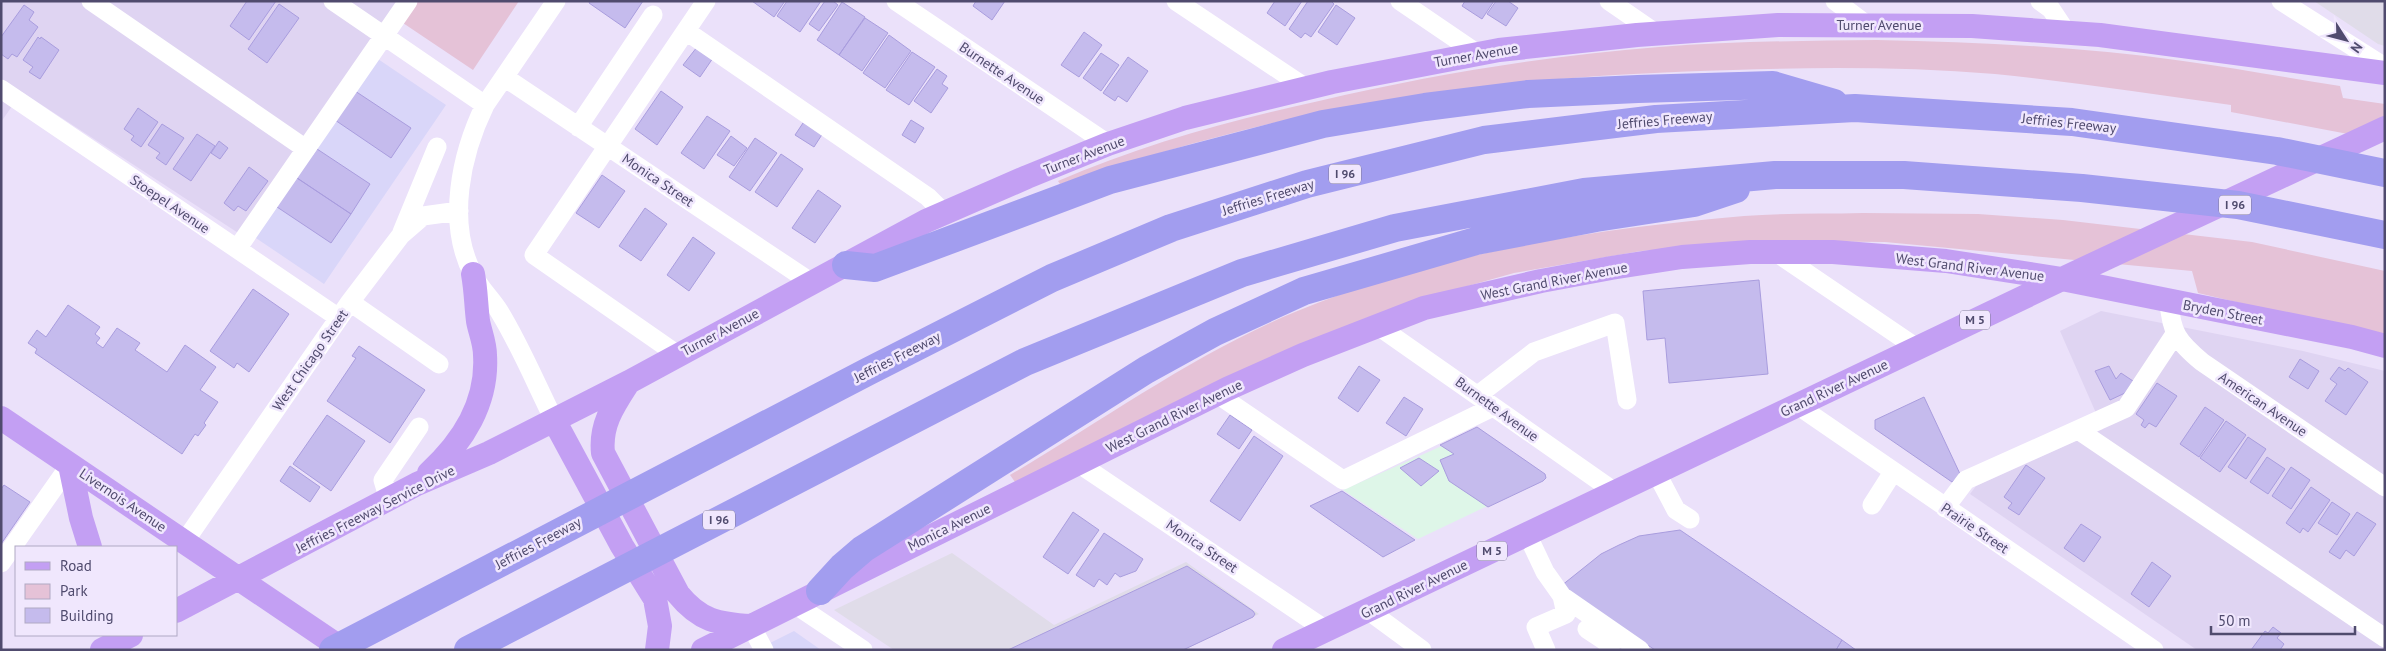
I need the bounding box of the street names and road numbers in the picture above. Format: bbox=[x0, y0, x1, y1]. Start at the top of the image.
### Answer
street label: Turner Avenue bbox=[1836, 16, 1922, 34]
street label: Burnette Avenue bbox=[956, 38, 1048, 108]
street label: Turner Avenue bbox=[1433, 39, 1519, 71]
street label: Jeffries Freeway bbox=[1616, 107, 1714, 133]
street label: Jeffries Freeway bbox=[2020, 109, 2118, 137]
street label: Turner Avenue bbox=[1041, 131, 1127, 179]
street label: Monica Street bbox=[619, 149, 698, 211]
road number: I 96 bbox=[1329, 164, 1361, 183]
street label: Stoepel Avenue bbox=[127, 171, 213, 237]
street label: Jeffries Freeway bbox=[1219, 174, 1317, 220]
road number: I 96 bbox=[2219, 196, 2251, 214]
street label: West Grand River Avenue bbox=[1895, 249, 2045, 285]
street label: West Grand River Avenue bbox=[1479, 258, 1629, 304]
street label: Bryden Street bbox=[2181, 295, 2265, 329]
street label: Turner Avenue bbox=[678, 304, 762, 360]
street label: West Chicago Street bbox=[268, 306, 352, 414]
road number: M 5 bbox=[1960, 310, 1990, 330]
street label: Jeffries Freeway bbox=[850, 327, 944, 387]
street label: Grand River Avenue bbox=[1777, 355, 1891, 421]
street label: American Avenue bbox=[2215, 368, 2311, 440]
street label: Burnette Avenue bbox=[1452, 373, 1542, 445]
street label: West Grand River Avenue bbox=[1103, 375, 1245, 457]
street label: Jeffries Freeway Service Drive bbox=[291, 461, 458, 557]
street label: Livernois Avenue bbox=[76, 464, 170, 536]
street label: Monica Avenue bbox=[904, 499, 994, 555]
street label: Prairie Street bbox=[1938, 499, 2013, 557]
road number: I 96 bbox=[703, 510, 735, 530]
street label: Jeffries Freeway bbox=[491, 513, 585, 574]
street label: Monica Street bbox=[1163, 515, 1242, 577]
road number: M 5 bbox=[1477, 542, 1507, 560]
street label: Grand River Avenue bbox=[1358, 555, 1470, 623]

